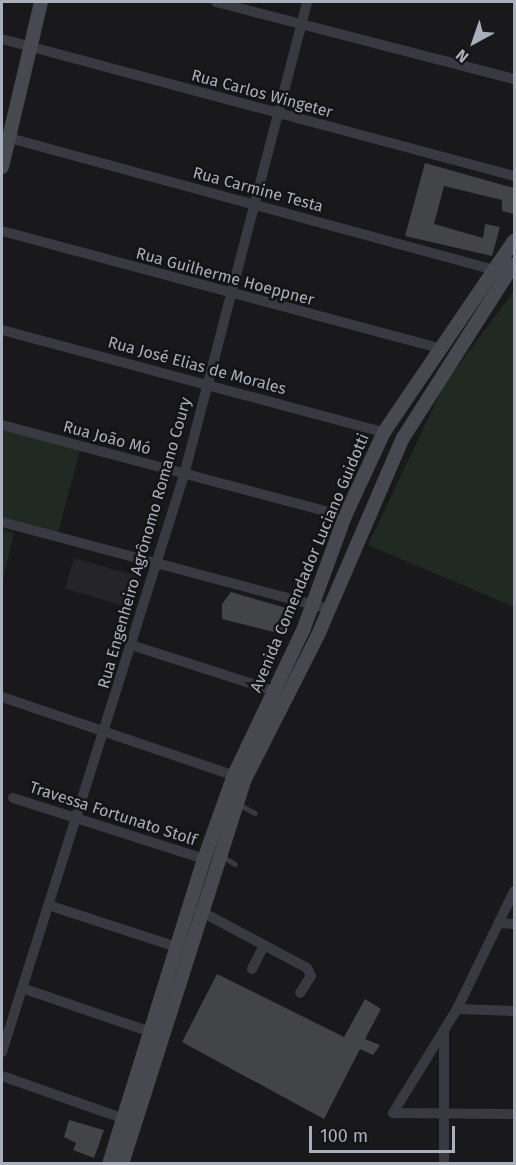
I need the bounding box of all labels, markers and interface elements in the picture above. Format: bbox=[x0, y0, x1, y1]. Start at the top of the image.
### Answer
north arrow bbox=[444, 12, 504, 72]
text: N bbox=[452, 45, 472, 67]
street label: Rua Carlos Wingeter bbox=[189, 66, 335, 122]
street label: Rua Carmine Testa bbox=[191, 163, 325, 217]
street label: Rua Guilherme Hoeppner bbox=[134, 244, 316, 310]
street label: Rua José Elias de Morales bbox=[106, 333, 288, 399]
street label: Rua Engenheiro Agrônomo Romano Coury bbox=[94, 395, 196, 691]
street label: Rua João Mó bbox=[61, 417, 153, 459]
street label: Avenida Comendador Luciano Guidotti bbox=[247, 431, 373, 695]
street label: Travessa Fortunato Stolf bbox=[27, 778, 199, 850]
scale bar bbox=[312, 1114, 458, 1152]
text: 100 m bbox=[320, 1125, 368, 1147]

